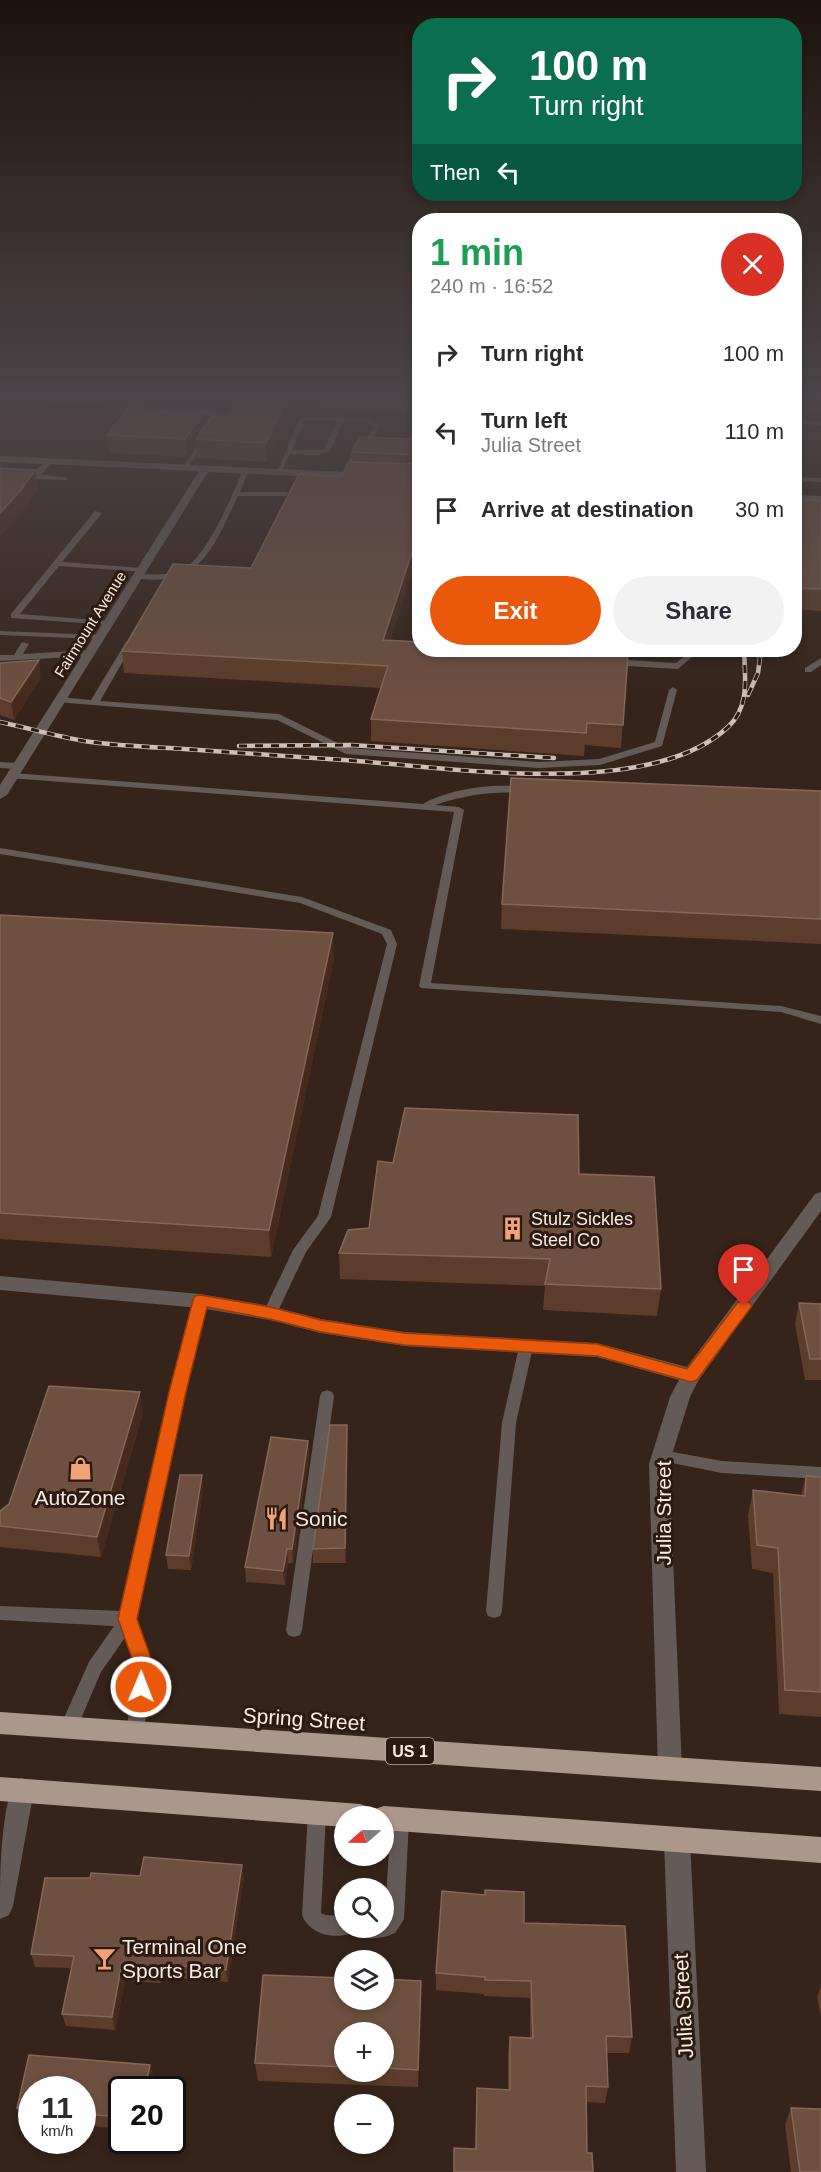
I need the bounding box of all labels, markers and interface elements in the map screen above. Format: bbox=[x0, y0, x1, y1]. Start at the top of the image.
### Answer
icon: right bbox=[430, 42, 508, 120]
text: 100 m bbox=[529, 42, 648, 89]
text: Turn right bbox=[529, 91, 644, 121]
icon: left bbox=[492, 156, 525, 189]
text: Then bbox=[430, 160, 480, 185]
text: 1 min bbox=[430, 232, 524, 273]
button: close bbox=[721, 233, 784, 296]
text: 240 m · 16:52 bbox=[430, 275, 553, 297]
icon: right bbox=[430, 338, 463, 371]
text: Turn right bbox=[481, 341, 583, 366]
text: 100 m bbox=[723, 341, 784, 366]
text: Turn left bbox=[481, 408, 567, 433]
icon: left bbox=[430, 416, 463, 449]
text: 110 m bbox=[724, 419, 784, 444]
text: Julia Street bbox=[481, 434, 581, 456]
icon: arrive bbox=[430, 494, 463, 527]
text: Arrive at destination bbox=[481, 497, 694, 522]
text: 30 m bbox=[735, 497, 784, 522]
street label: Fairmount Avenue bbox=[51, 568, 129, 680]
button: Exit bbox=[430, 576, 601, 645]
button: Share bbox=[613, 576, 784, 645]
place label: Stulz Sickles Steel Co bbox=[531, 1209, 633, 1250]
building icon: Stulz Sickles Steel Co bbox=[500, 1216, 526, 1242]
pin bbox=[718, 1244, 769, 1306]
icon: arrive bbox=[727, 1253, 760, 1286]
shop icon: AutoZone bbox=[67, 1456, 93, 1482]
street label: Julia Street bbox=[652, 1460, 675, 1566]
place label: AutoZone bbox=[34, 1486, 126, 1509]
restaurant icon: Sonic bbox=[264, 1505, 290, 1531]
place label: Sonic bbox=[295, 1507, 348, 1530]
position arrow bbox=[109, 1655, 173, 1719]
street label: Spring Street bbox=[242, 1703, 366, 1735]
road number: US 1 bbox=[386, 1738, 434, 1764]
north arrow bbox=[334, 1806, 394, 1866]
map controls bbox=[334, 1806, 394, 2154]
button: search bbox=[334, 1878, 394, 1938]
place label: Terminal One Sports Bar bbox=[122, 1935, 247, 1982]
bar icon: Terminal One Sports Bar bbox=[91, 1945, 117, 1971]
button: layers bbox=[334, 1950, 394, 2010]
street label: Julia Street bbox=[669, 1953, 697, 2059]
button: + bbox=[334, 2022, 394, 2082]
speed limit sign: 20 bbox=[108, 2076, 186, 2154]
text: 11 bbox=[41, 2091, 73, 2124]
button: − bbox=[334, 2094, 394, 2154]
text: km/h bbox=[41, 2122, 73, 2139]

